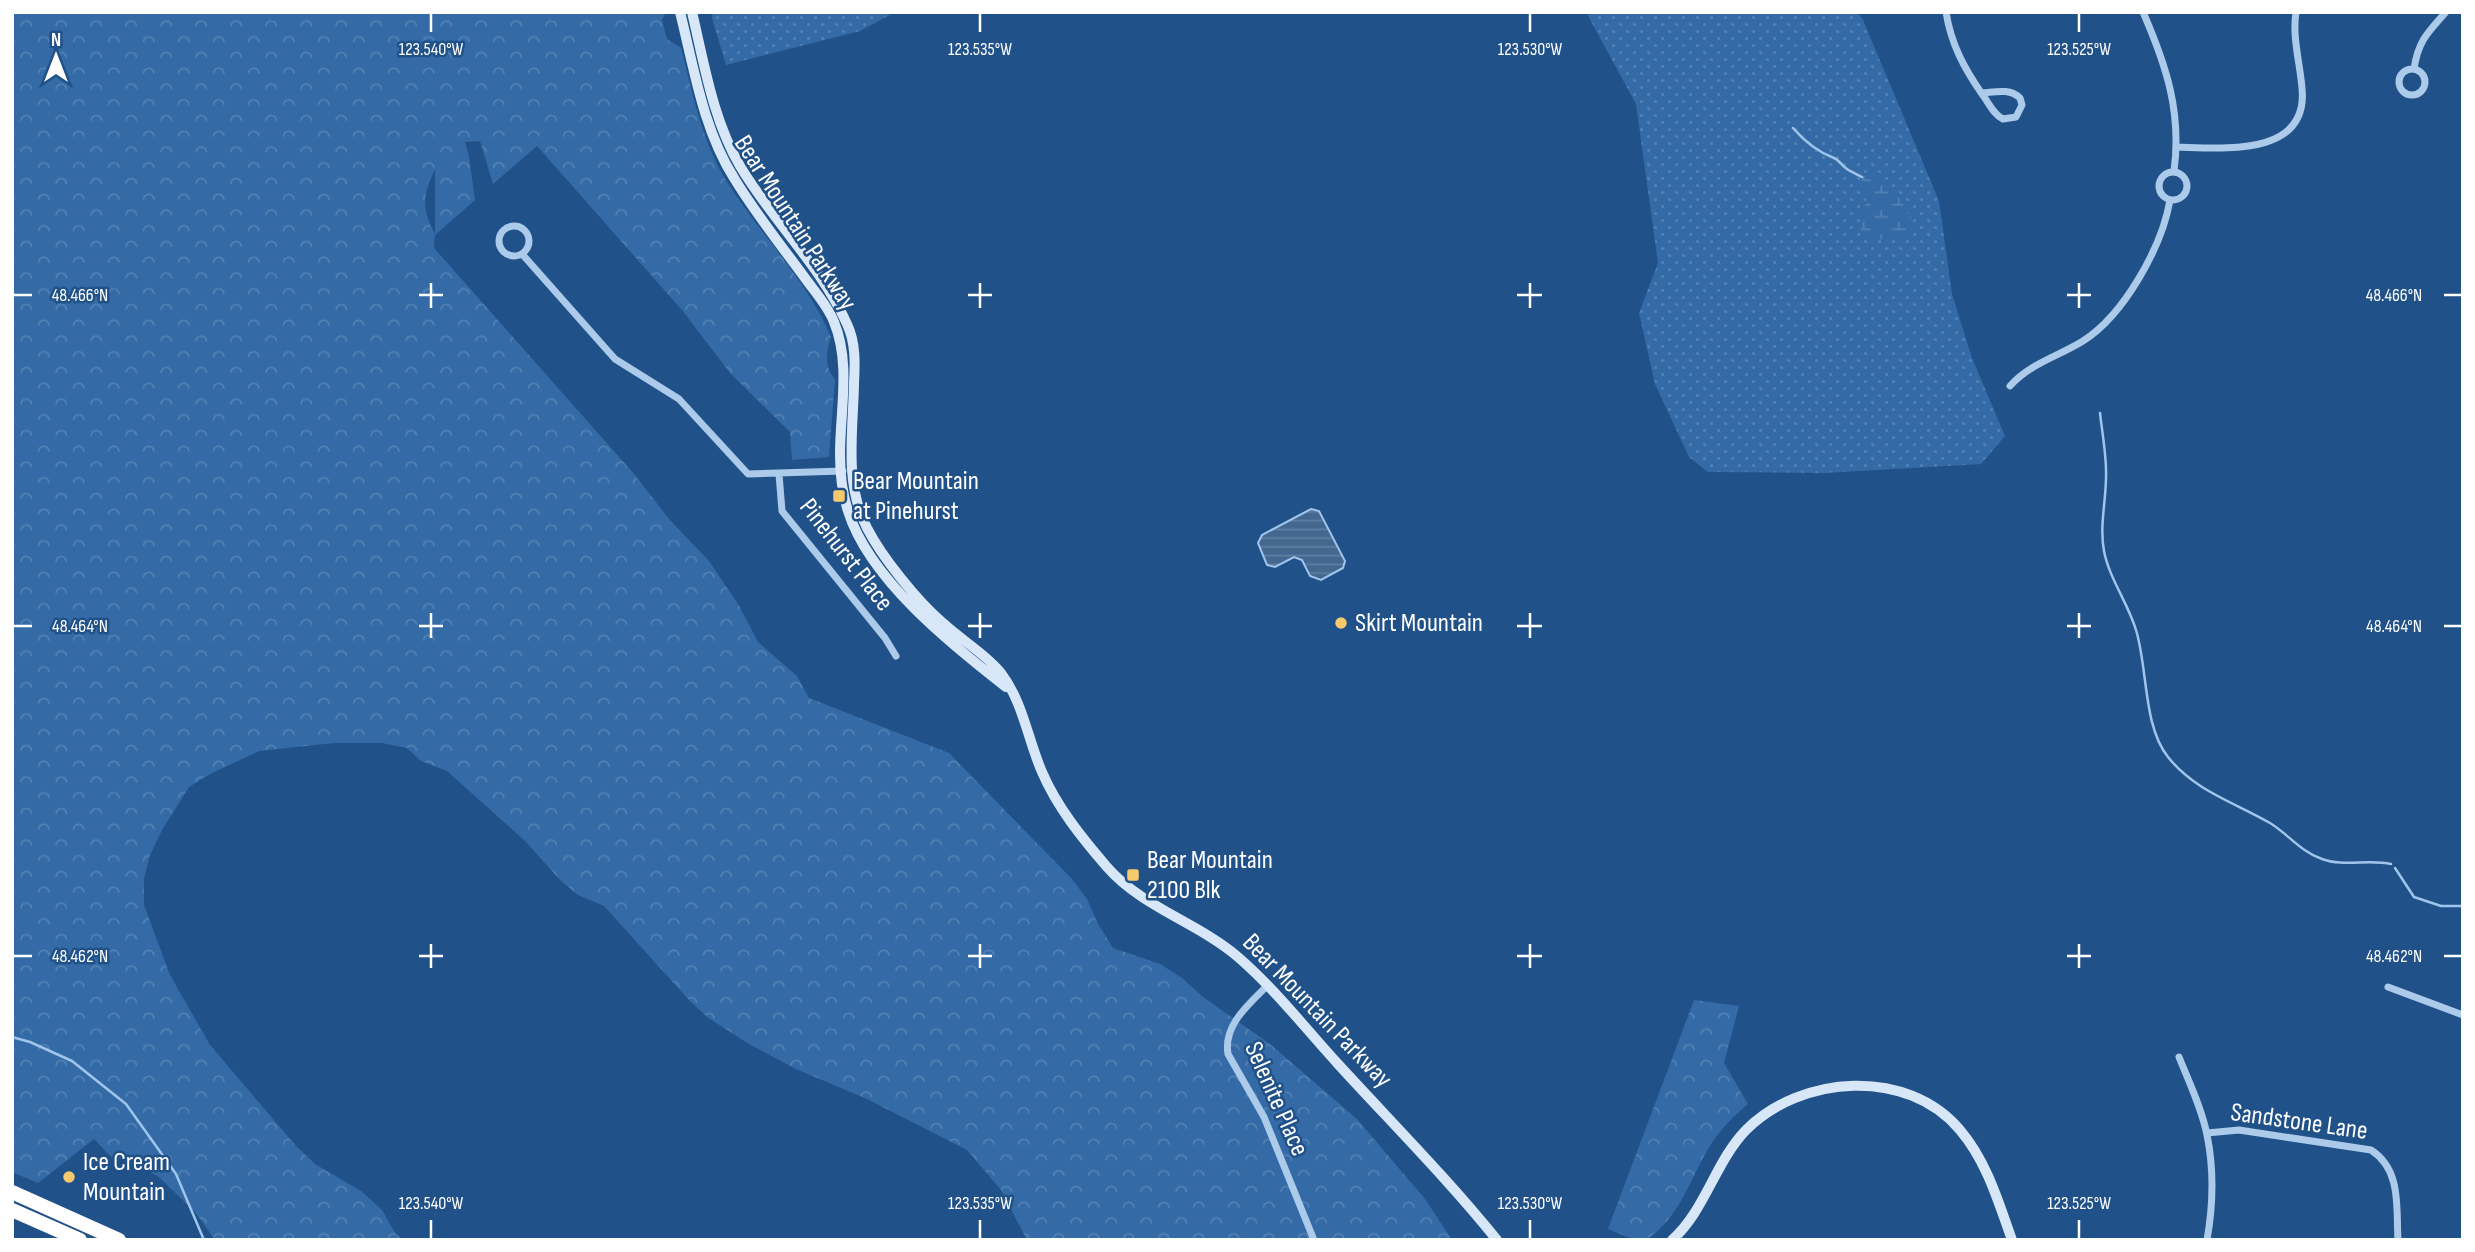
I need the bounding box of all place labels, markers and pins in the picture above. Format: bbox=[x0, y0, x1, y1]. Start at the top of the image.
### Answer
place label: Bear Mountain at Pinehurst bbox=[853, 466, 979, 527]
marker: Bear Mountain at Pinehurst bbox=[831, 488, 847, 504]
place label: Skirt Mountain bbox=[1355, 608, 1483, 639]
marker: Skirt Mountain bbox=[1333, 615, 1349, 631]
place label: Bear Mountain 2100 Blk bbox=[1147, 845, 1273, 906]
marker: Bear Mountain 2100 Blk bbox=[1125, 867, 1141, 883]
place label: Ice Cream Mountain bbox=[83, 1147, 170, 1208]
marker: Ice Cream Mountain bbox=[61, 1169, 77, 1185]

